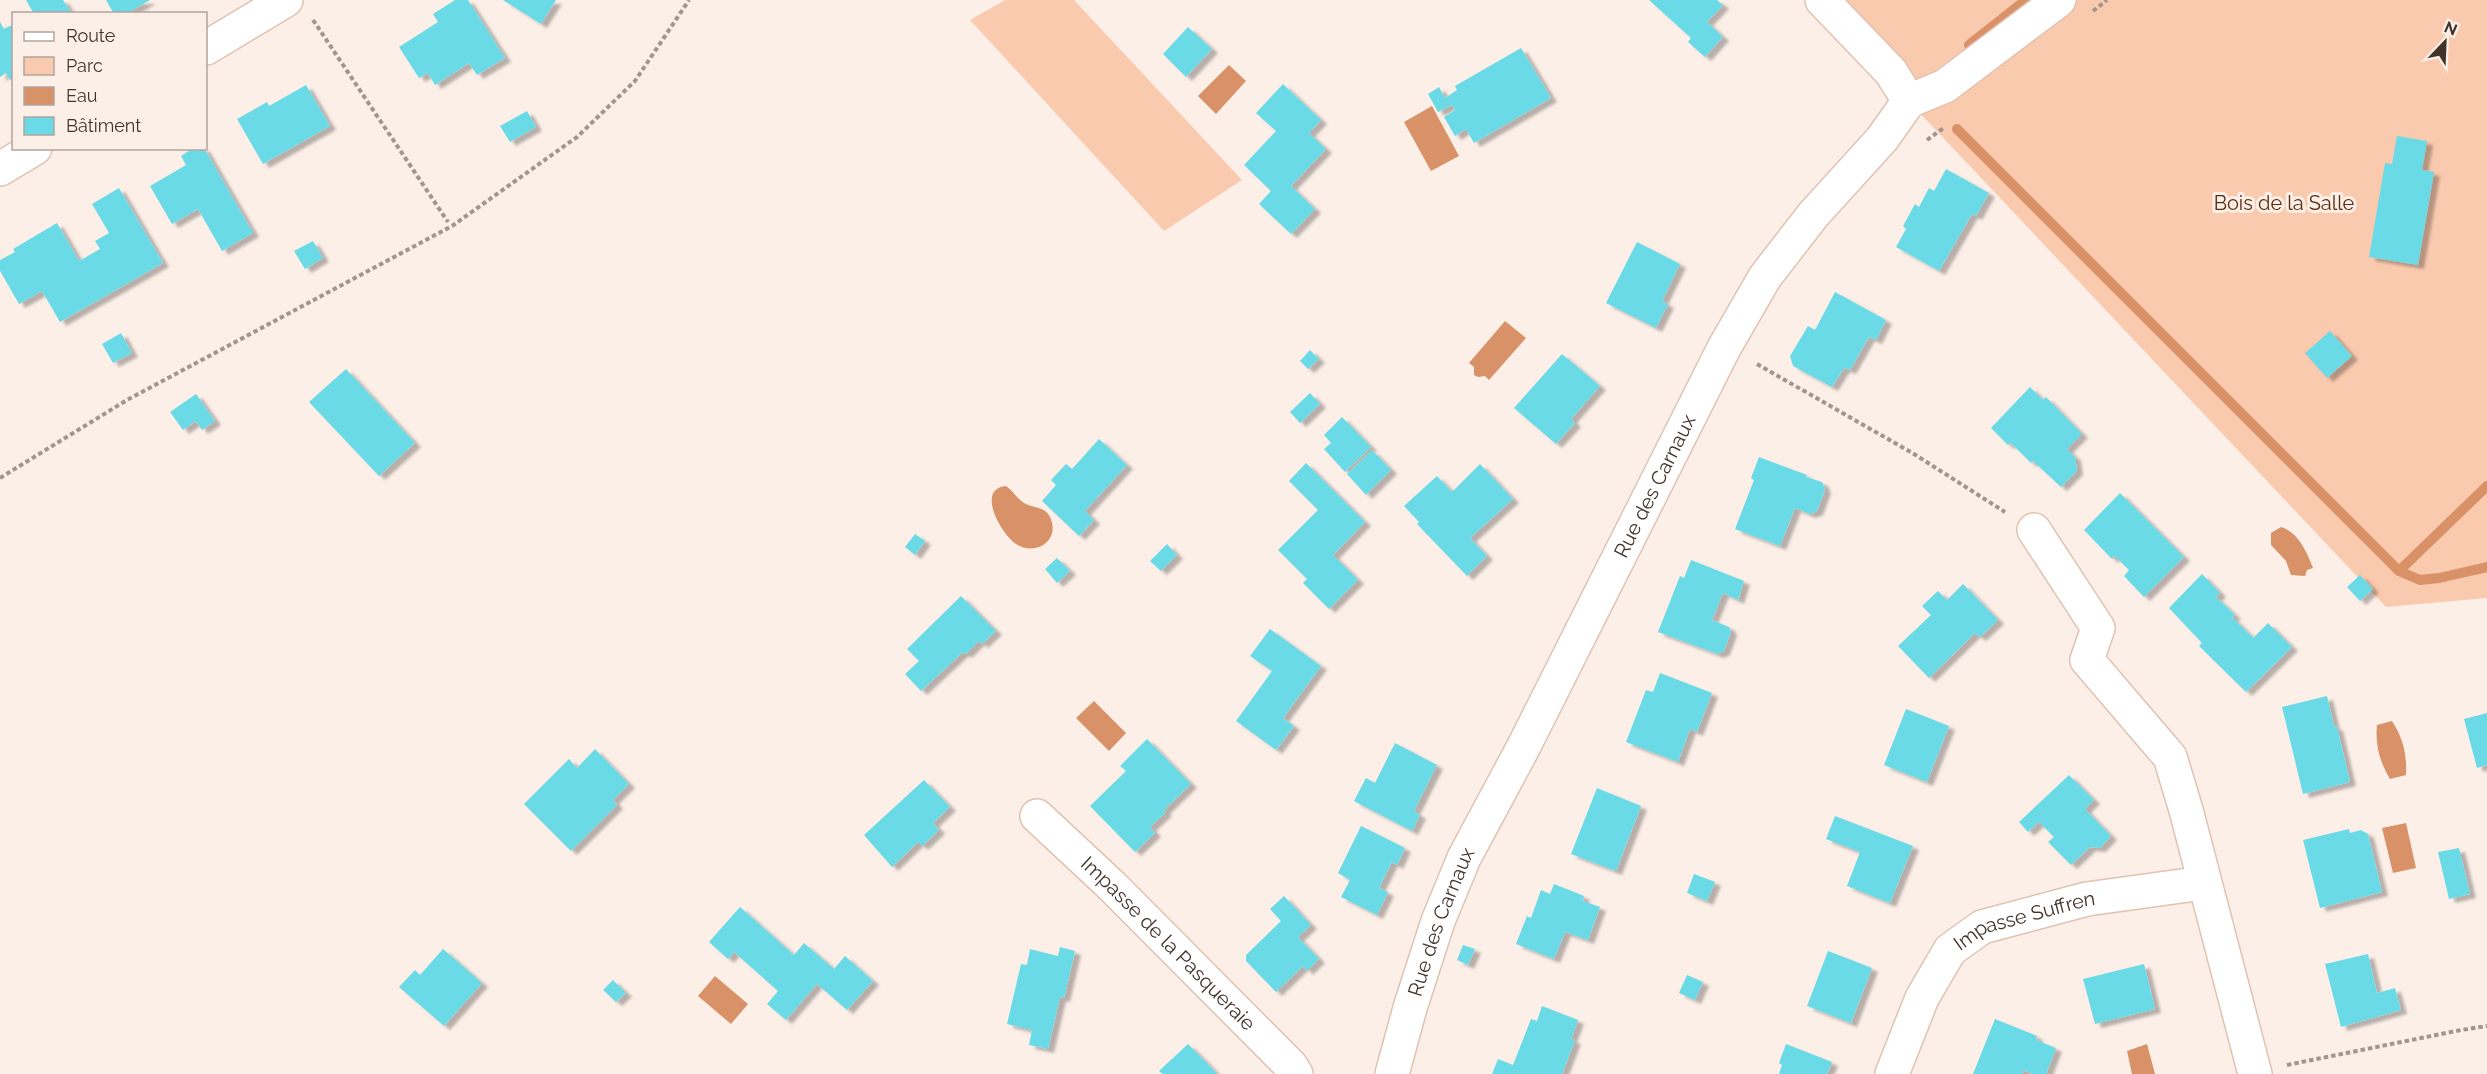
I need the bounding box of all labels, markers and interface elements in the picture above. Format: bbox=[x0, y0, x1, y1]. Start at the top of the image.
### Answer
legend bbox=[12, 12, 207, 150]
north arrow bbox=[2415, 12, 2475, 72]
text: N bbox=[2441, 18, 2460, 40]
text: Route bbox=[66, 25, 116, 46]
text: Parc bbox=[66, 55, 103, 76]
text: Eau bbox=[66, 85, 97, 106]
text: Bâtiment bbox=[66, 115, 141, 136]
park label: Bois de la Salle bbox=[2214, 191, 2355, 215]
street label: Rue des Carnaux bbox=[1609, 411, 1701, 561]
street label: Rue des Carnaux bbox=[1403, 843, 1480, 999]
street label: Impasse de la Pasqueraie bbox=[1076, 851, 1261, 1036]
street label: Impasse Suffren bbox=[1949, 886, 2097, 955]

